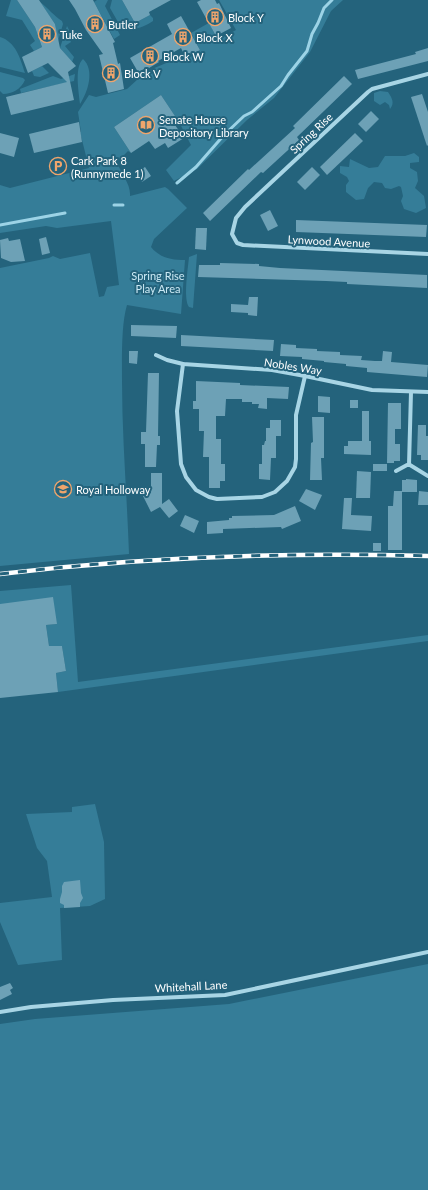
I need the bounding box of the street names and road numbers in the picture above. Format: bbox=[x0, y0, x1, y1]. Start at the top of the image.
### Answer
street label: Spring Rise bbox=[287, 110, 335, 156]
street label: Lynwood Avenue bbox=[287, 232, 371, 250]
street label: Nobles Way bbox=[263, 355, 323, 377]
street label: Whitehall Lane bbox=[154, 978, 228, 994]

